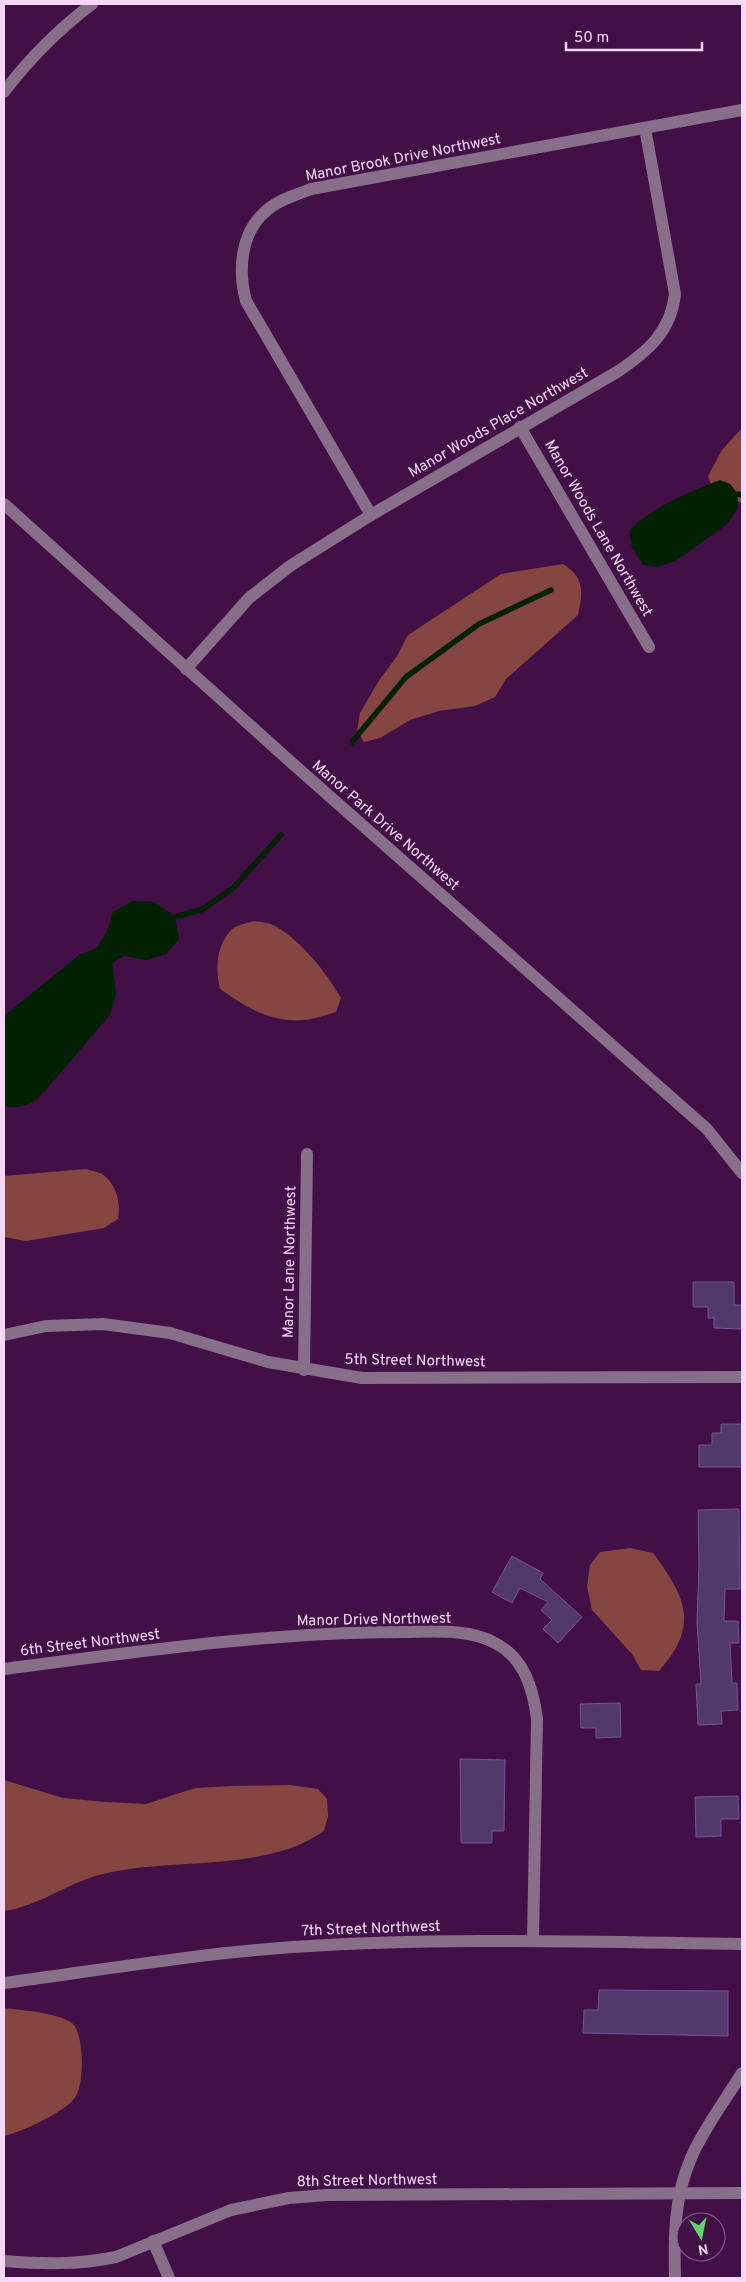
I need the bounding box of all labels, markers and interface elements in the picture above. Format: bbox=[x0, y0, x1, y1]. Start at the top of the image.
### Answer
scale bar bbox=[566, 20, 702, 52]
text: 50 m bbox=[574, 29, 609, 48]
street label: Manor Brook Drive Northwest bbox=[304, 130, 503, 187]
street label: Manor Woods Place Northwest bbox=[405, 364, 592, 483]
street label: Manor Woods Lane Northwest bbox=[539, 437, 656, 620]
street label: Manor Park Drive Northwest bbox=[307, 757, 463, 895]
street label: Manor Lane Northwest bbox=[280, 1186, 301, 1338]
street label: 5th Street Northwest bbox=[344, 1351, 486, 1372]
street label: Manor Drive Northwest bbox=[296, 1610, 452, 1631]
street label: 6th Street Northwest bbox=[19, 1625, 161, 1662]
street label: 7th Street Northwest bbox=[301, 1918, 441, 1941]
street label: 8th Street Northwest bbox=[296, 2171, 438, 2192]
north arrow bbox=[676, 2212, 726, 2262]
text: N bbox=[697, 2239, 709, 2258]

